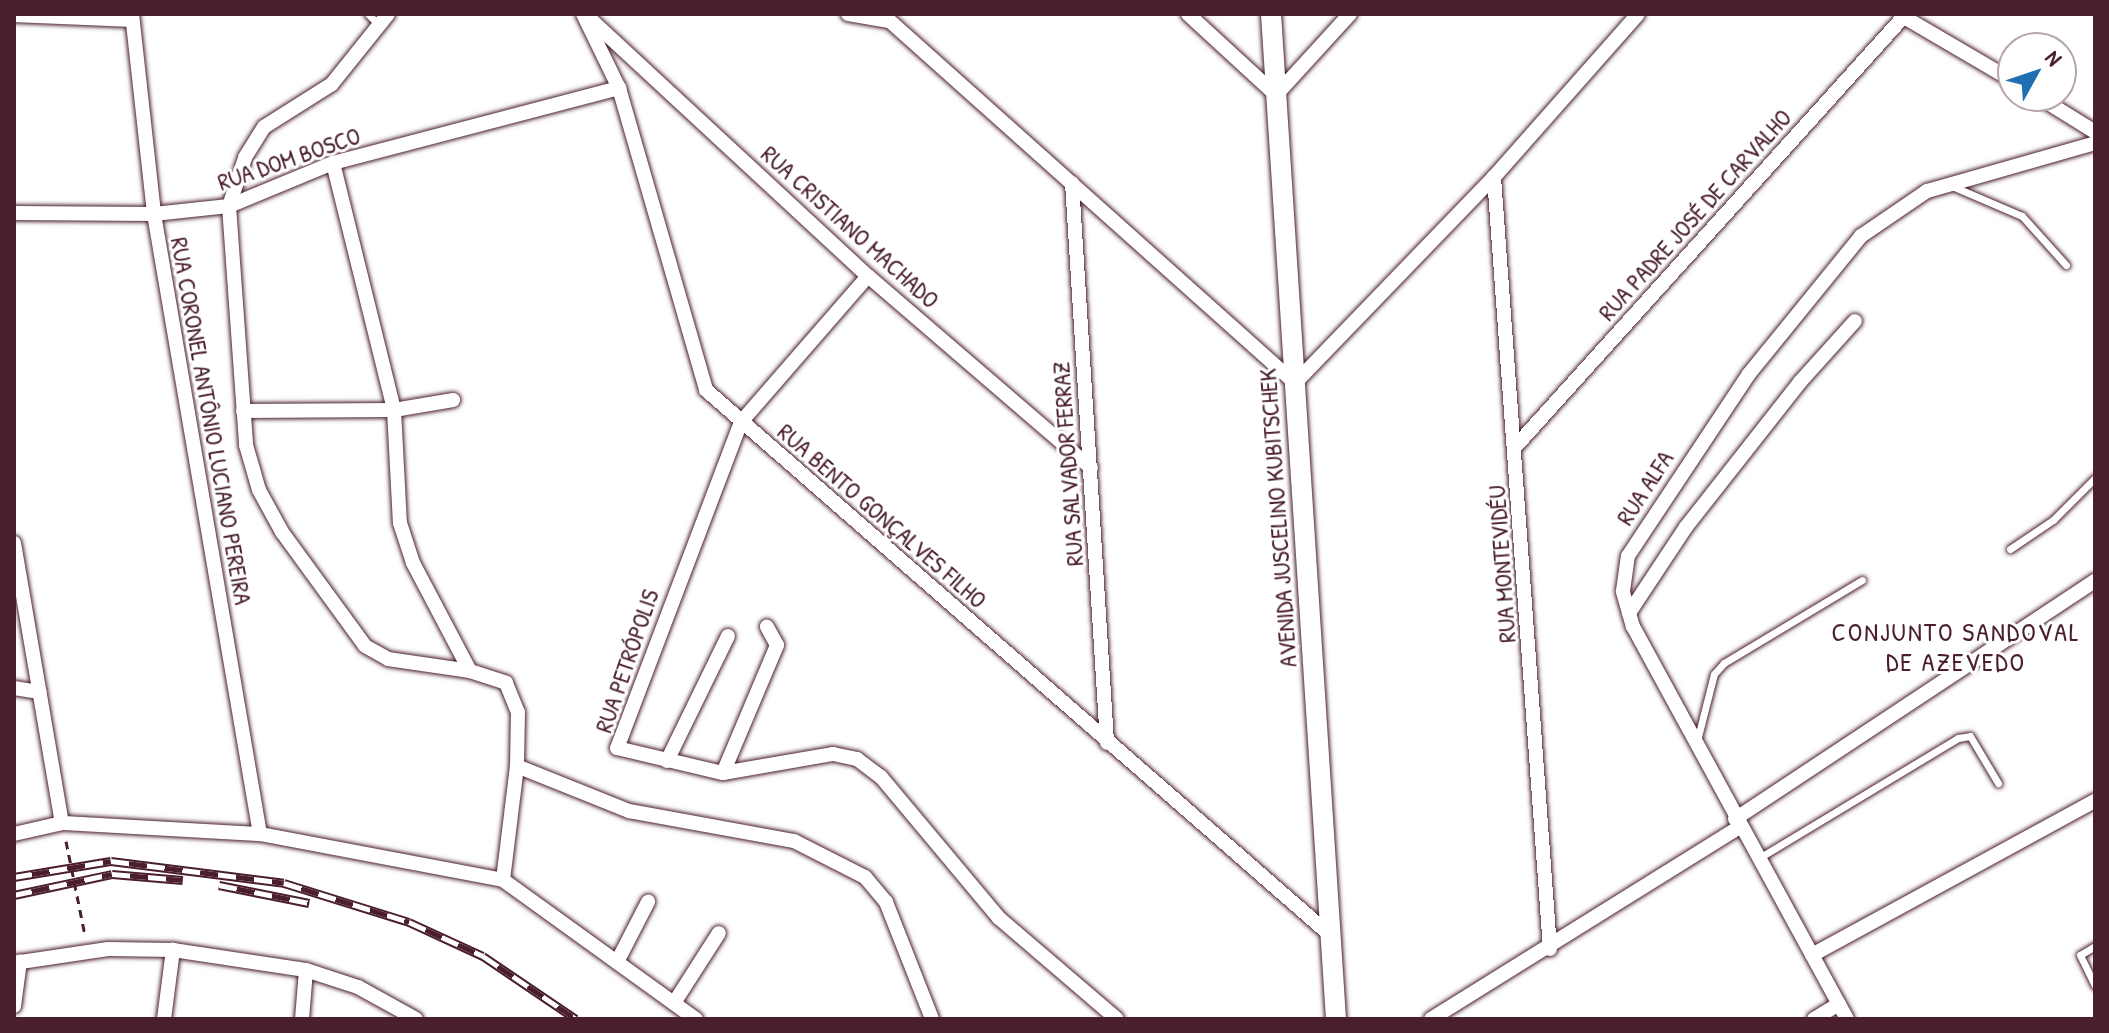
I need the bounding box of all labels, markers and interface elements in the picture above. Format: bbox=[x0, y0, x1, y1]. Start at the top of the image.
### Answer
north arrow bbox=[1997, 32, 2077, 112]
text: N bbox=[2039, 44, 2069, 72]
street label: RUA PADRE JOSÉ DE CARVALHO bbox=[1593, 103, 1797, 327]
street label: RUA DOM BOSCO bbox=[214, 121, 364, 197]
street label: RUA CRISTIANO MACHADO bbox=[755, 140, 945, 314]
street label: RUA CORONEL ANTÔNIO LUCIANO PEREIRA bbox=[164, 235, 258, 607]
street label: RUA SALVADOR FERRAZ bbox=[1046, 361, 1090, 567]
street label: AVENIDA JUSCELINO KUBITSCHEK bbox=[1253, 368, 1303, 668]
street label: RUA BENTO GONÇALVES FILHO bbox=[772, 417, 992, 615]
street label: RUA ALFA bbox=[1610, 445, 1680, 531]
street label: RUA MONTEVIDÉU bbox=[1482, 484, 1522, 644]
street label: RUA PETRÓPOLIS bbox=[589, 586, 665, 736]
district label: CONJUNTO SANDOVAL DE AZEVEDO bbox=[1831, 616, 2081, 678]

